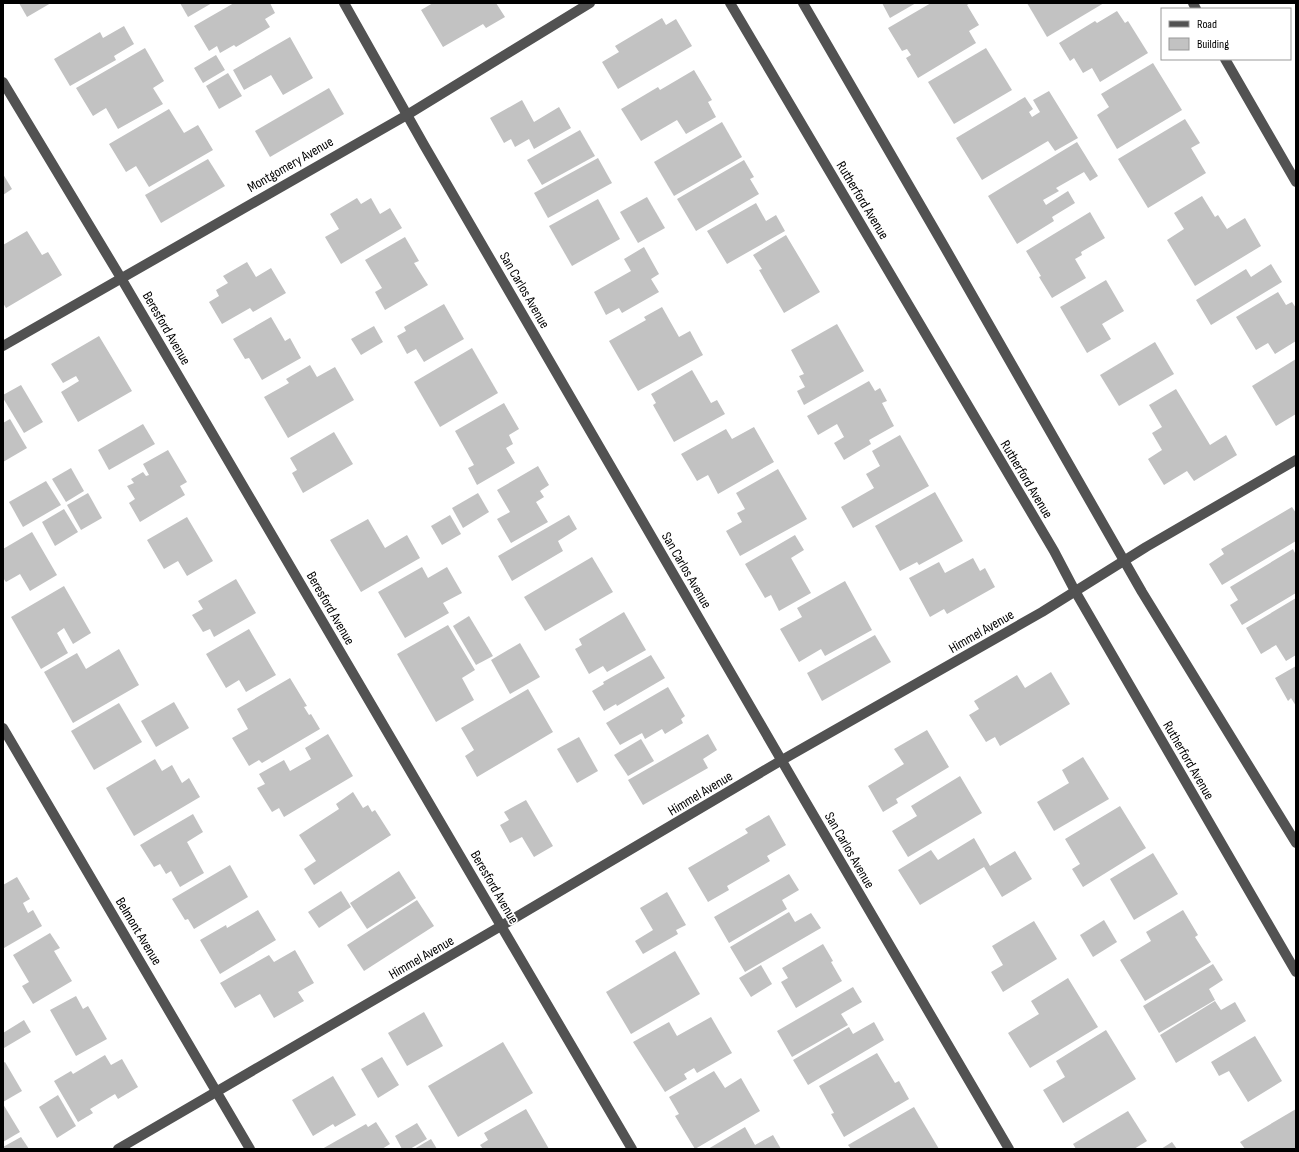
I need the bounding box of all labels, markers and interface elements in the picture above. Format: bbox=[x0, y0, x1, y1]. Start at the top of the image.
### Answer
legend bbox=[1161, 8, 1291, 60]
text: Road bbox=[1197, 17, 1217, 32]
text: Building bbox=[1197, 37, 1229, 52]
street label: Montgomery Avenue bbox=[244, 133, 336, 196]
street label: Rutherford Avenue bbox=[833, 158, 893, 242]
street label: San Carlos Avenue bbox=[496, 249, 553, 332]
street label: Beresford Avenue bbox=[139, 289, 194, 368]
street label: Rutherford Avenue bbox=[997, 437, 1057, 521]
street label: San Carlos Avenue bbox=[658, 529, 715, 612]
street label: Beresford Avenue bbox=[303, 569, 358, 648]
street label: Himmel Avenue bbox=[946, 606, 1017, 657]
street label: Rutherford Avenue bbox=[1159, 718, 1218, 803]
street label: Himmel Avenue bbox=[665, 768, 736, 819]
street label: San Carlos Avenue bbox=[821, 809, 878, 892]
street label: Beresford Avenue bbox=[467, 848, 522, 927]
street label: Belmont Avenue bbox=[112, 894, 165, 968]
street label: Himmel Avenue bbox=[386, 932, 457, 983]

